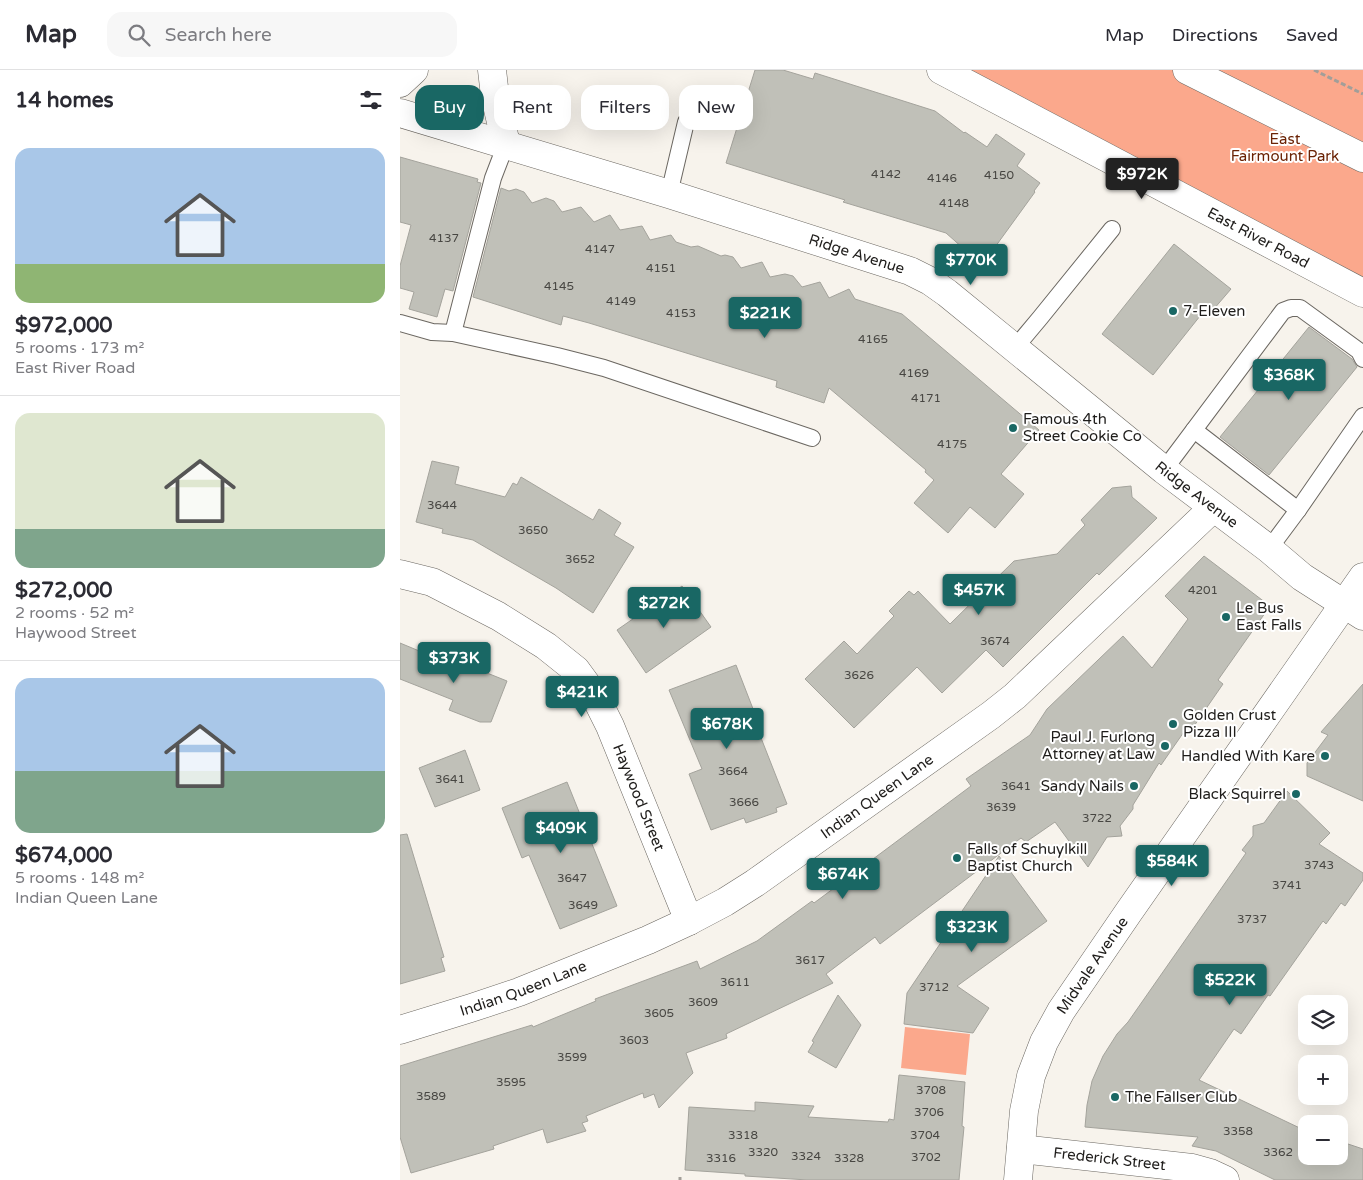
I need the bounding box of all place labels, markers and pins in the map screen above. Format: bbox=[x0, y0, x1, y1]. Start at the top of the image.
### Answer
pin: $972K bbox=[1107, 158, 1177, 200]
pin: $770K bbox=[936, 244, 1006, 286]
pin: $221K bbox=[730, 296, 800, 339]
place label: 7-Eleven bbox=[1183, 302, 1245, 320]
marker: 7-Eleven bbox=[1167, 305, 1179, 317]
pin: $368K bbox=[1254, 358, 1324, 401]
place label: Famous 4th Street Cookie Co bbox=[1023, 410, 1142, 445]
marker: Famous 4th Street Cookie Co bbox=[1007, 422, 1019, 434]
pin: $457K bbox=[944, 574, 1014, 616]
pin: $272K bbox=[629, 586, 699, 629]
place label: Le Bus East Falls bbox=[1236, 599, 1302, 634]
marker: Le Bus East Falls bbox=[1220, 611, 1232, 623]
pin: $373K bbox=[419, 642, 489, 684]
pin: $421K bbox=[547, 676, 617, 718]
place label: Golden Crust Pizza III bbox=[1183, 706, 1277, 741]
pin: $678K bbox=[692, 708, 762, 750]
marker: Golden Crust Pizza III bbox=[1167, 718, 1179, 730]
place label: Paul J. Furlong Attorney at Law bbox=[1042, 728, 1155, 763]
marker: Paul J. Furlong Attorney at Law bbox=[1159, 740, 1171, 752]
place label: Handled With Kare bbox=[1181, 747, 1315, 765]
marker: Handled With Kare bbox=[1319, 750, 1331, 762]
place label: Sandy Nails bbox=[1041, 777, 1124, 795]
marker: Sandy Nails bbox=[1128, 780, 1140, 792]
place label: Black Squirrel bbox=[1188, 785, 1286, 803]
marker: Black Squirrel bbox=[1290, 788, 1302, 800]
pin: $409K bbox=[526, 812, 596, 854]
place label: Falls of Schuylkill Baptist Church bbox=[967, 840, 1087, 875]
pin: $584K bbox=[1137, 844, 1207, 887]
marker: Falls of Schuylkill Baptist Church bbox=[951, 852, 963, 864]
pin: $674K bbox=[808, 858, 878, 900]
pin: $323K bbox=[937, 910, 1007, 953]
pin: $522K bbox=[1195, 964, 1265, 1006]
place label: The Fallser Club bbox=[1125, 1088, 1238, 1106]
marker: The Fallser Club bbox=[1109, 1091, 1121, 1103]

